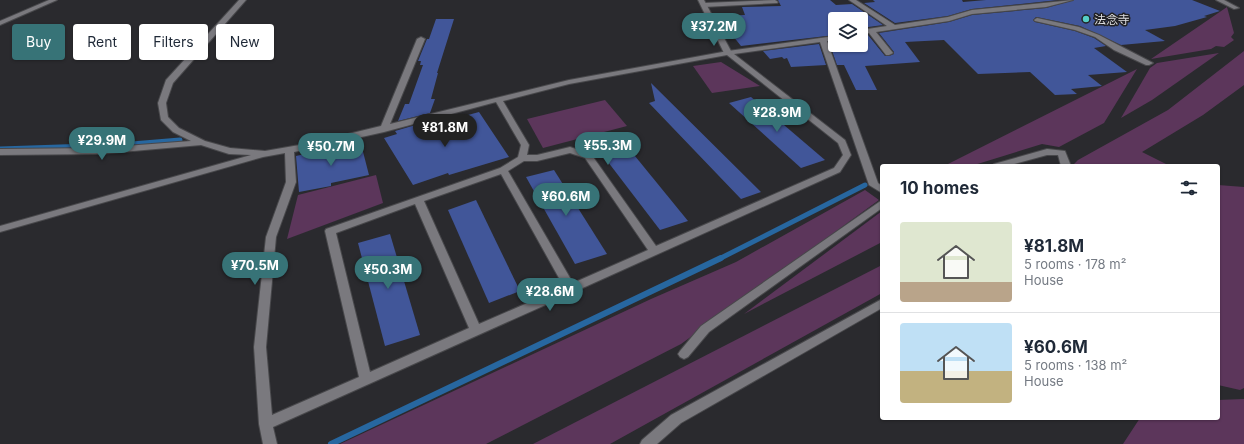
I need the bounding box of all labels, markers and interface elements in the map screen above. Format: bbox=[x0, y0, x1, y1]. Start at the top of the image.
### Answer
map controls bbox=[828, 12, 868, 52]
button: layers bbox=[828, 12, 868, 52]
place label: 法念寺 bbox=[1094, 12, 1130, 27]
pin: ¥37.2M bbox=[681, 13, 747, 47]
marker: 法念寺 bbox=[1081, 14, 1091, 24]
text: ¥37.2M bbox=[691, 18, 737, 34]
chip: Buy bbox=[12, 24, 65, 60]
chip: Rent bbox=[73, 24, 131, 60]
chip: Filters bbox=[139, 24, 208, 60]
chip: New bbox=[216, 24, 274, 60]
pin: ¥28.9M bbox=[744, 99, 810, 133]
text: ¥28.9M bbox=[753, 104, 801, 120]
pin: ¥81.8M bbox=[412, 114, 478, 148]
text: ¥81.8M bbox=[422, 119, 468, 135]
pin: ¥29.9M bbox=[69, 127, 135, 161]
text: ¥29.9M bbox=[78, 132, 126, 148]
pin: ¥55.3M bbox=[575, 132, 641, 166]
pin: ¥50.7M bbox=[298, 133, 364, 167]
text: ¥55.3M bbox=[584, 137, 632, 153]
text: ¥50.7M bbox=[307, 138, 355, 154]
icon: filters bbox=[1178, 177, 1200, 199]
text: 10 homes bbox=[900, 178, 979, 198]
pin: ¥60.6M bbox=[533, 183, 599, 217]
text: ¥60.6M bbox=[542, 188, 590, 204]
text: ¥81.8M bbox=[1024, 236, 1084, 256]
icon: home bbox=[932, 238, 980, 286]
pin: ¥70.5M bbox=[222, 252, 288, 286]
pin: ¥50.3M bbox=[355, 256, 421, 290]
text: 5 rooms · 178 m² bbox=[1024, 256, 1126, 272]
text: ¥70.5M bbox=[231, 257, 279, 273]
text: ¥50.3M bbox=[364, 261, 412, 277]
text: House bbox=[1024, 272, 1064, 288]
pin: ¥28.6M bbox=[517, 278, 583, 312]
text: ¥28.6M bbox=[526, 283, 574, 299]
text: ¥60.6M bbox=[1024, 337, 1088, 357]
icon: home bbox=[932, 339, 980, 387]
text: 5 rooms · 138 m² bbox=[1024, 357, 1127, 373]
text: House bbox=[1024, 373, 1064, 389]

